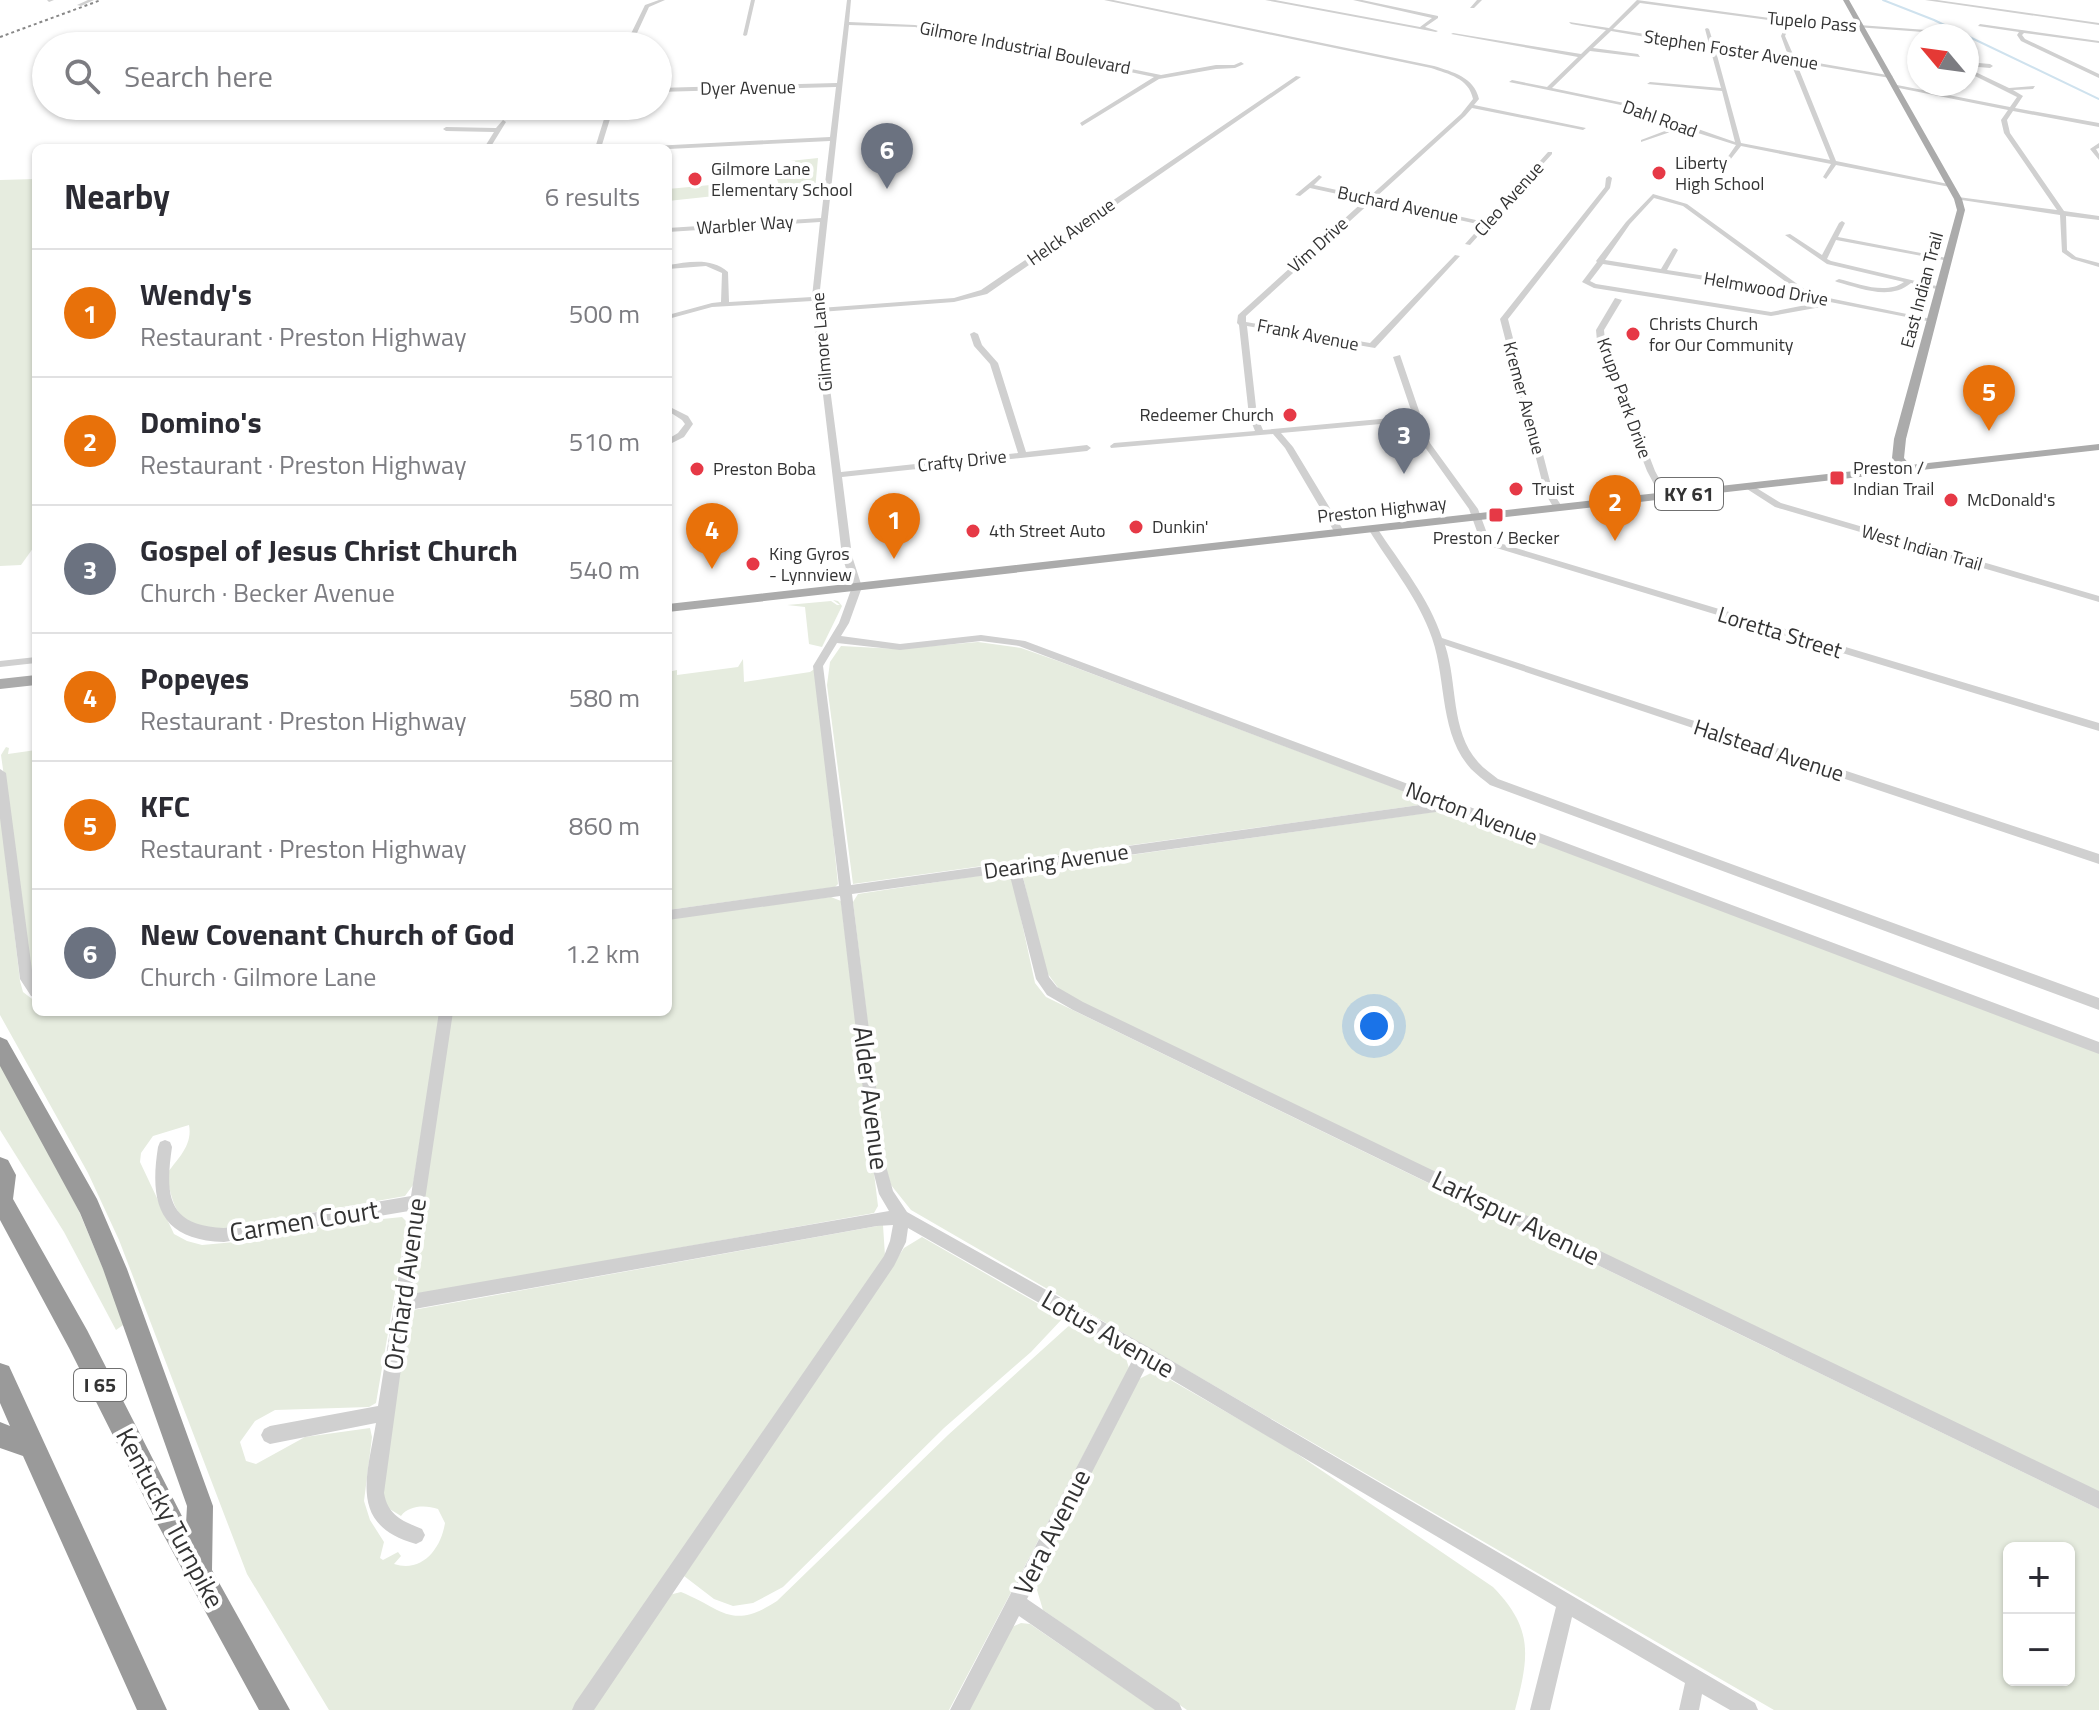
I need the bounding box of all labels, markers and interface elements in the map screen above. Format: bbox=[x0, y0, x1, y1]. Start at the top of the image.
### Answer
street label: Tupelo Pass bbox=[1766, 4, 1858, 39]
street label: Gilmore Industrial Boulevard bbox=[917, 14, 1133, 81]
street label: Stephen Foster Avenue bbox=[1642, 22, 1820, 77]
north arrow bbox=[1907, 24, 1979, 96]
search box bbox=[32, 32, 672, 120]
text: Search here bbox=[124, 53, 273, 99]
icon: search bbox=[60, 54, 104, 98]
street label: Dyer Avenue bbox=[700, 73, 796, 102]
street label: Dahl Road bbox=[1619, 93, 1701, 144]
pin: 6 bbox=[861, 123, 913, 189]
place label: Liberty High School bbox=[1675, 149, 1764, 197]
place label: Gilmore Lane Elementary School bbox=[711, 155, 853, 203]
street label: Cleo Avenue bbox=[1468, 155, 1550, 242]
marker: Liberty High School bbox=[1650, 164, 1668, 182]
text: Nearby bbox=[64, 170, 170, 222]
marker: Gilmore Lane Elementary School bbox=[686, 170, 704, 188]
text: 6 results bbox=[545, 177, 640, 216]
street label: Buchard Avenue bbox=[1335, 179, 1461, 230]
street label: Helck Avenue bbox=[1021, 191, 1120, 272]
street label: Warbler Way bbox=[696, 208, 795, 241]
street label: Vim Drive bbox=[1282, 210, 1354, 279]
street label: East Indian Trail bbox=[1893, 229, 1950, 351]
street label: Helmwood Drive bbox=[1702, 264, 1830, 313]
text: Wendy's bbox=[140, 271, 252, 317]
street label: Gilmore Lane bbox=[804, 291, 839, 393]
text: 1 bbox=[83, 294, 97, 333]
text: 500 m bbox=[569, 294, 640, 333]
place label: Christs Church for Our Community bbox=[1649, 310, 1794, 358]
street label: Frank Avenue bbox=[1255, 311, 1361, 358]
text: Restaurant · Preston Highway bbox=[140, 317, 467, 356]
marker: Christs Church for Our Community bbox=[1624, 325, 1642, 343]
street label: Krupp Park Drive bbox=[1590, 334, 1659, 462]
street label: Kremer Avenue bbox=[1496, 338, 1553, 457]
pin: 5 bbox=[1963, 365, 2015, 431]
text: Domino's bbox=[140, 399, 262, 445]
place label: Redeemer Church bbox=[1139, 401, 1274, 428]
marker: Redeemer Church bbox=[1281, 406, 1299, 424]
pin: 3 bbox=[1378, 408, 1430, 474]
text: 2 bbox=[83, 422, 97, 461]
text: 510 m bbox=[569, 422, 640, 461]
street label: Crafty Drive bbox=[916, 442, 1008, 479]
text: Restaurant · Preston Highway bbox=[140, 445, 467, 484]
place label: Preston / Indian Trail bbox=[1853, 454, 1934, 502]
place label: Preston Boba bbox=[713, 455, 816, 482]
marker: Preston Boba bbox=[688, 460, 706, 478]
marker: Preston / Indian Trail bbox=[1828, 469, 1846, 487]
place label: Truist bbox=[1532, 475, 1575, 502]
pin: 2 bbox=[1589, 475, 1641, 541]
road number: KY 61 bbox=[1655, 478, 1723, 510]
marker: Truist bbox=[1507, 480, 1525, 498]
place label: McDonald's bbox=[1967, 486, 2055, 513]
street label: Preston Highway bbox=[1316, 489, 1448, 530]
marker: McDonald's bbox=[1942, 491, 1960, 509]
pin: 1 bbox=[868, 493, 920, 559]
pin: 4 bbox=[686, 503, 738, 569]
marker: Preston / Becker bbox=[1487, 506, 1505, 524]
place label: Dunkin' bbox=[1152, 513, 1209, 540]
place label: 4th Street Auto bbox=[989, 517, 1106, 544]
street label: West Indian Trail bbox=[1858, 517, 1986, 578]
marker: Dunkin' bbox=[1127, 518, 1145, 536]
marker: 4th Street Auto bbox=[964, 522, 982, 540]
place label: Preston / Becker bbox=[1433, 524, 1559, 551]
text: Gospel of Jesus Christ Church bbox=[140, 527, 518, 573]
place label: King Gyros - Lynnview bbox=[769, 540, 852, 588]
text: 3 bbox=[83, 550, 97, 589]
text: 540 m bbox=[569, 550, 640, 589]
marker: King Gyros - Lynnview bbox=[744, 555, 762, 573]
text: Church · Becker Avenue bbox=[140, 573, 395, 612]
street label: Loretta Street bbox=[1714, 597, 1847, 667]
text: Popeyes bbox=[140, 655, 249, 701]
text: 4 bbox=[83, 678, 97, 717]
text: 580 m bbox=[569, 678, 640, 717]
text: Restaurant · Preston Highway bbox=[140, 701, 467, 740]
street label: Halstead Avenue bbox=[1689, 710, 1849, 790]
street label: Norton Avenue bbox=[1401, 772, 1543, 854]
text: KFC bbox=[140, 783, 190, 829]
text: 5 bbox=[83, 806, 97, 845]
text: 860 m bbox=[569, 806, 640, 845]
text: Restaurant · Preston Highway bbox=[140, 829, 467, 868]
street label: Dearing Avenue bbox=[982, 834, 1130, 888]
text: New Covenant Church of God bbox=[140, 911, 515, 957]
text: 6 bbox=[83, 934, 97, 973]
text: 1.2 km bbox=[565, 934, 640, 973]
text: Church · Gilmore Lane bbox=[140, 957, 376, 996]
your location bbox=[1354, 1006, 1394, 1046]
street label: Alder Avenue bbox=[843, 1024, 900, 1172]
street label: Larkspur Avenue bbox=[1426, 1160, 1607, 1275]
street label: Carmen Court bbox=[227, 1189, 381, 1252]
street label: Orchard Avenue bbox=[373, 1195, 436, 1373]
street label: Lotus Avenue bbox=[1034, 1280, 1182, 1387]
road number: I 65 bbox=[74, 1369, 126, 1401]
street label: Kentucky Turnpike bbox=[106, 1421, 234, 1615]
street label: Vera Avenue bbox=[1003, 1462, 1100, 1601]
map controls bbox=[2003, 1542, 2075, 1686]
button: + bbox=[2003, 1542, 2075, 1614]
button: − bbox=[2003, 1614, 2075, 1686]

